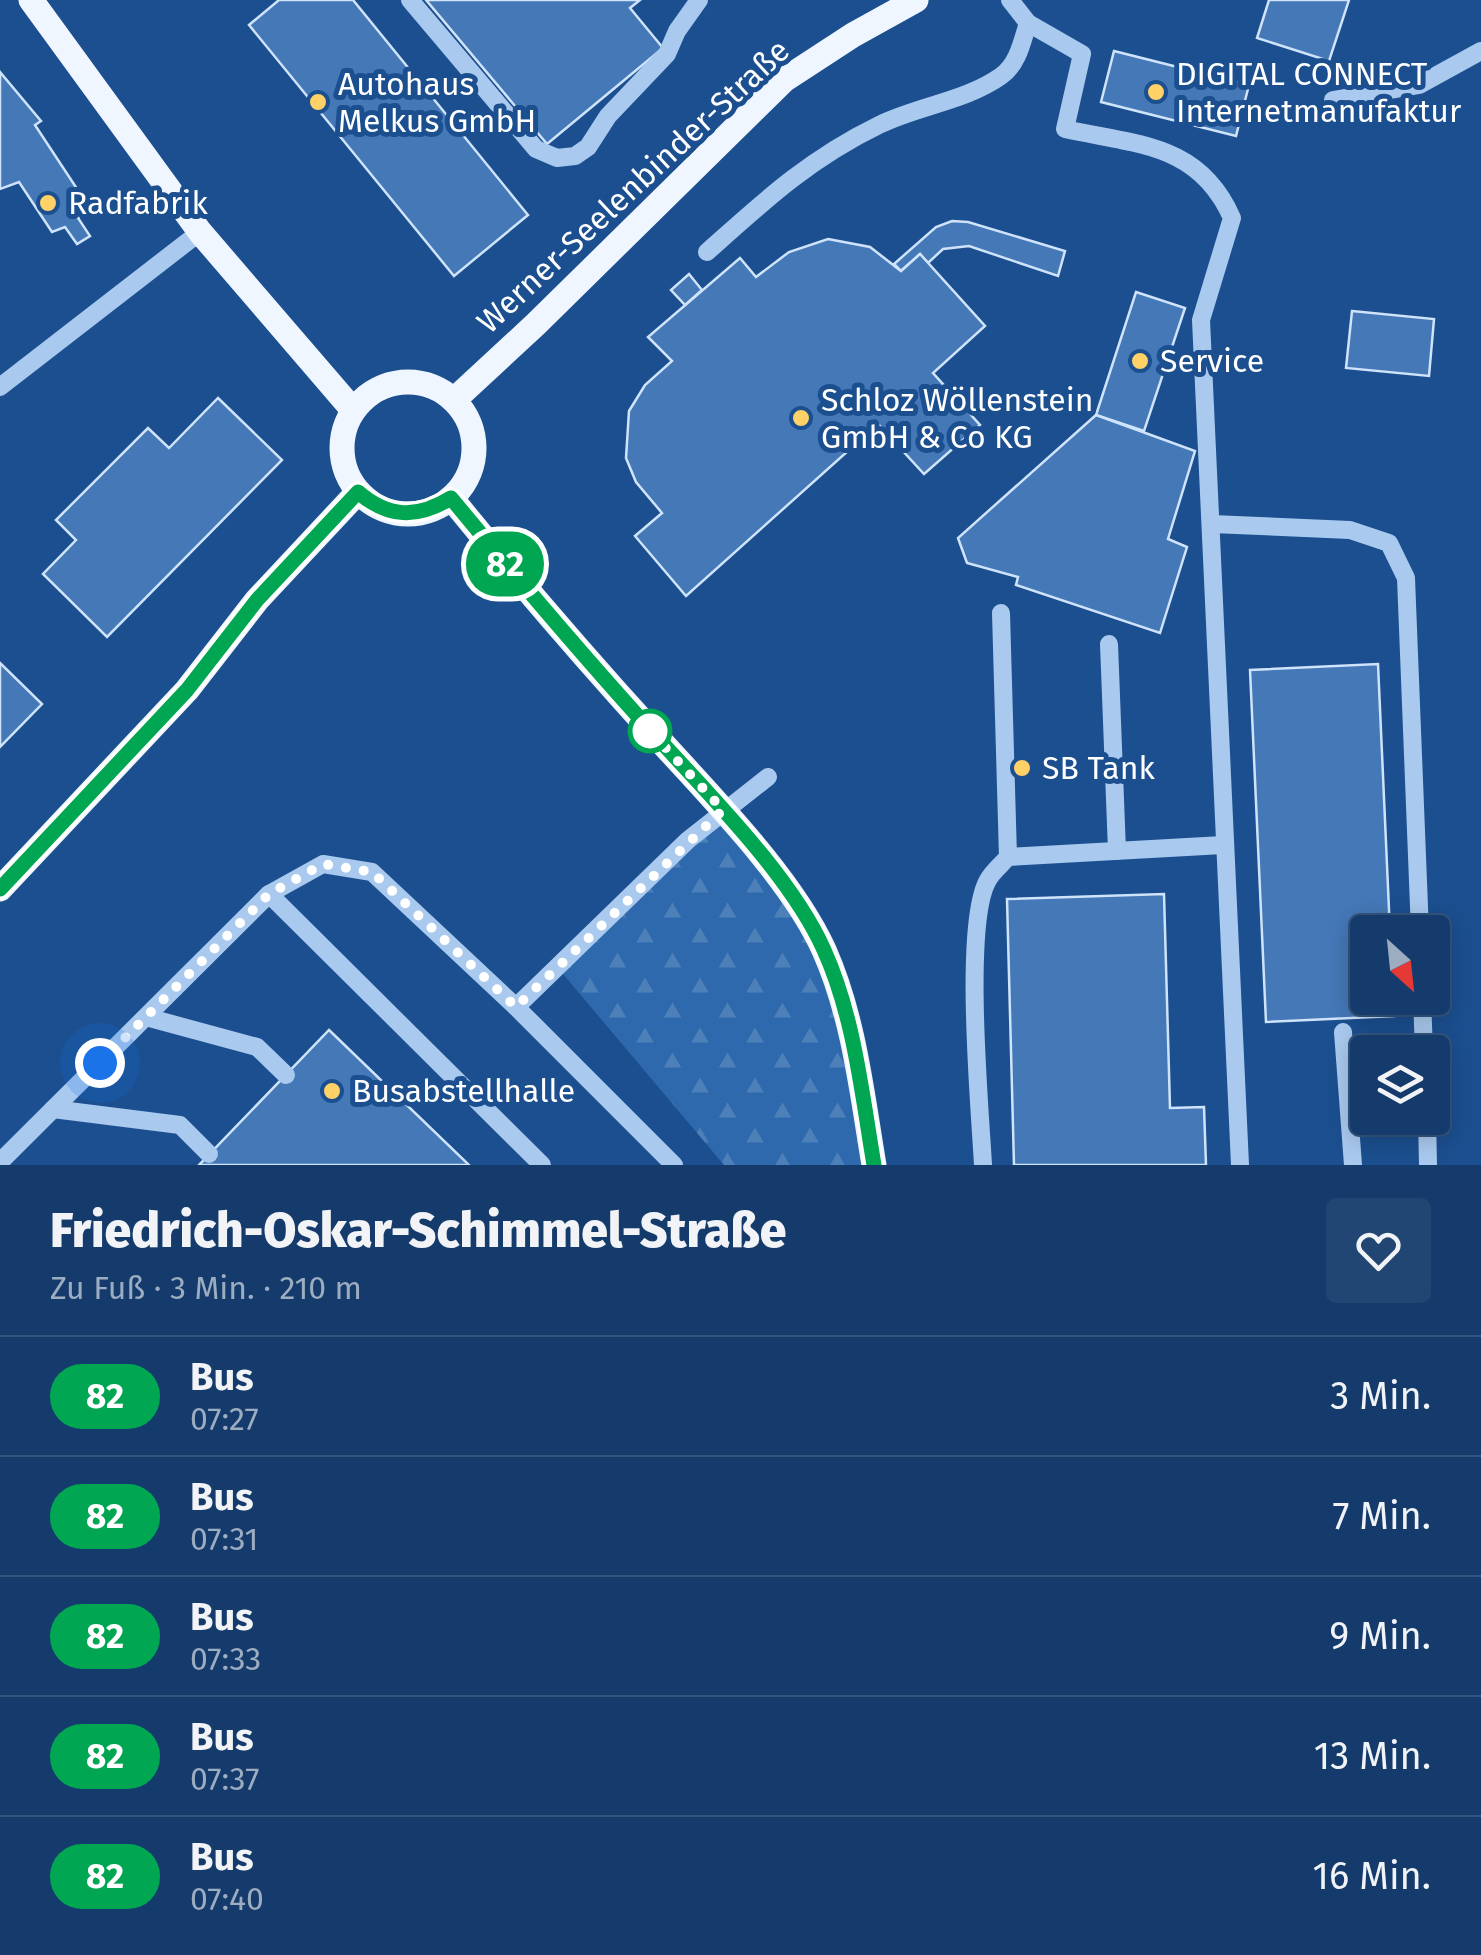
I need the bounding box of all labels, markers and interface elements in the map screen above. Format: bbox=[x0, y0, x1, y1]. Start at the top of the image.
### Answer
street label: Werner-Seelenbinder-Straße bbox=[469, 31, 797, 341]
place label: DIGITAL CONNECT Internetmanufaktur bbox=[1176, 55, 1462, 130]
place label: Autohaus Melkus GmbH bbox=[338, 65, 536, 140]
marker: DIGITAL CONNECT Internetmanufaktur bbox=[1145, 81, 1167, 103]
marker: Autohaus Melkus GmbH bbox=[307, 91, 329, 113]
place label: Radfabrik bbox=[68, 184, 208, 222]
marker: Radfabrik bbox=[37, 192, 59, 214]
place label: Service bbox=[1160, 342, 1264, 380]
marker: Service bbox=[1129, 350, 1151, 372]
place label: Schloz Wöllenstein GmbH & Co KG bbox=[821, 381, 1093, 456]
marker: Schloz Wöllenstein GmbH & Co KG bbox=[790, 407, 812, 429]
line badge: 82 bbox=[460, 532, 550, 596]
text: 82 bbox=[486, 543, 524, 585]
unlabelled marker bbox=[629, 710, 671, 752]
place label: SB Tank bbox=[1042, 749, 1155, 787]
marker: SB Tank bbox=[1011, 757, 1033, 779]
north arrow bbox=[1350, 915, 1450, 1015]
map controls bbox=[1350, 915, 1450, 1135]
button: layers bbox=[1350, 1035, 1450, 1135]
your location bbox=[75, 1038, 125, 1088]
place label: Busabstellhalle bbox=[352, 1072, 575, 1110]
marker: Busabstellhalle bbox=[321, 1080, 343, 1102]
button: heart bbox=[1326, 1198, 1431, 1303]
text: Friedrich-Oskar-Schimmel-Straße bbox=[50, 1202, 787, 1260]
text: Zu Fuß · 3 Min. · 210 m bbox=[50, 1269, 362, 1307]
text: Bus bbox=[190, 1354, 254, 1400]
text: 3 Min. bbox=[1330, 1373, 1431, 1419]
text: 82 bbox=[86, 1375, 124, 1417]
text: 07:27 bbox=[190, 1400, 259, 1438]
text: Bus bbox=[190, 1474, 254, 1520]
text: 7 Min. bbox=[1332, 1493, 1431, 1539]
text: 82 bbox=[86, 1495, 124, 1537]
text: 07:31 bbox=[190, 1520, 258, 1558]
text: Bus bbox=[190, 1594, 254, 1640]
text: 9 Min. bbox=[1329, 1613, 1431, 1659]
text: 82 bbox=[86, 1615, 124, 1657]
text: 07:33 bbox=[190, 1640, 261, 1678]
text: Bus bbox=[190, 1714, 254, 1760]
text: 13 Min. bbox=[1314, 1733, 1431, 1779]
text: 82 bbox=[86, 1735, 124, 1777]
text: 07:37 bbox=[190, 1760, 259, 1798]
text: Bus bbox=[190, 1834, 254, 1880]
text: 16 Min. bbox=[1313, 1853, 1431, 1899]
text: 82 bbox=[86, 1855, 124, 1897]
text: 07:40 bbox=[190, 1880, 264, 1918]

